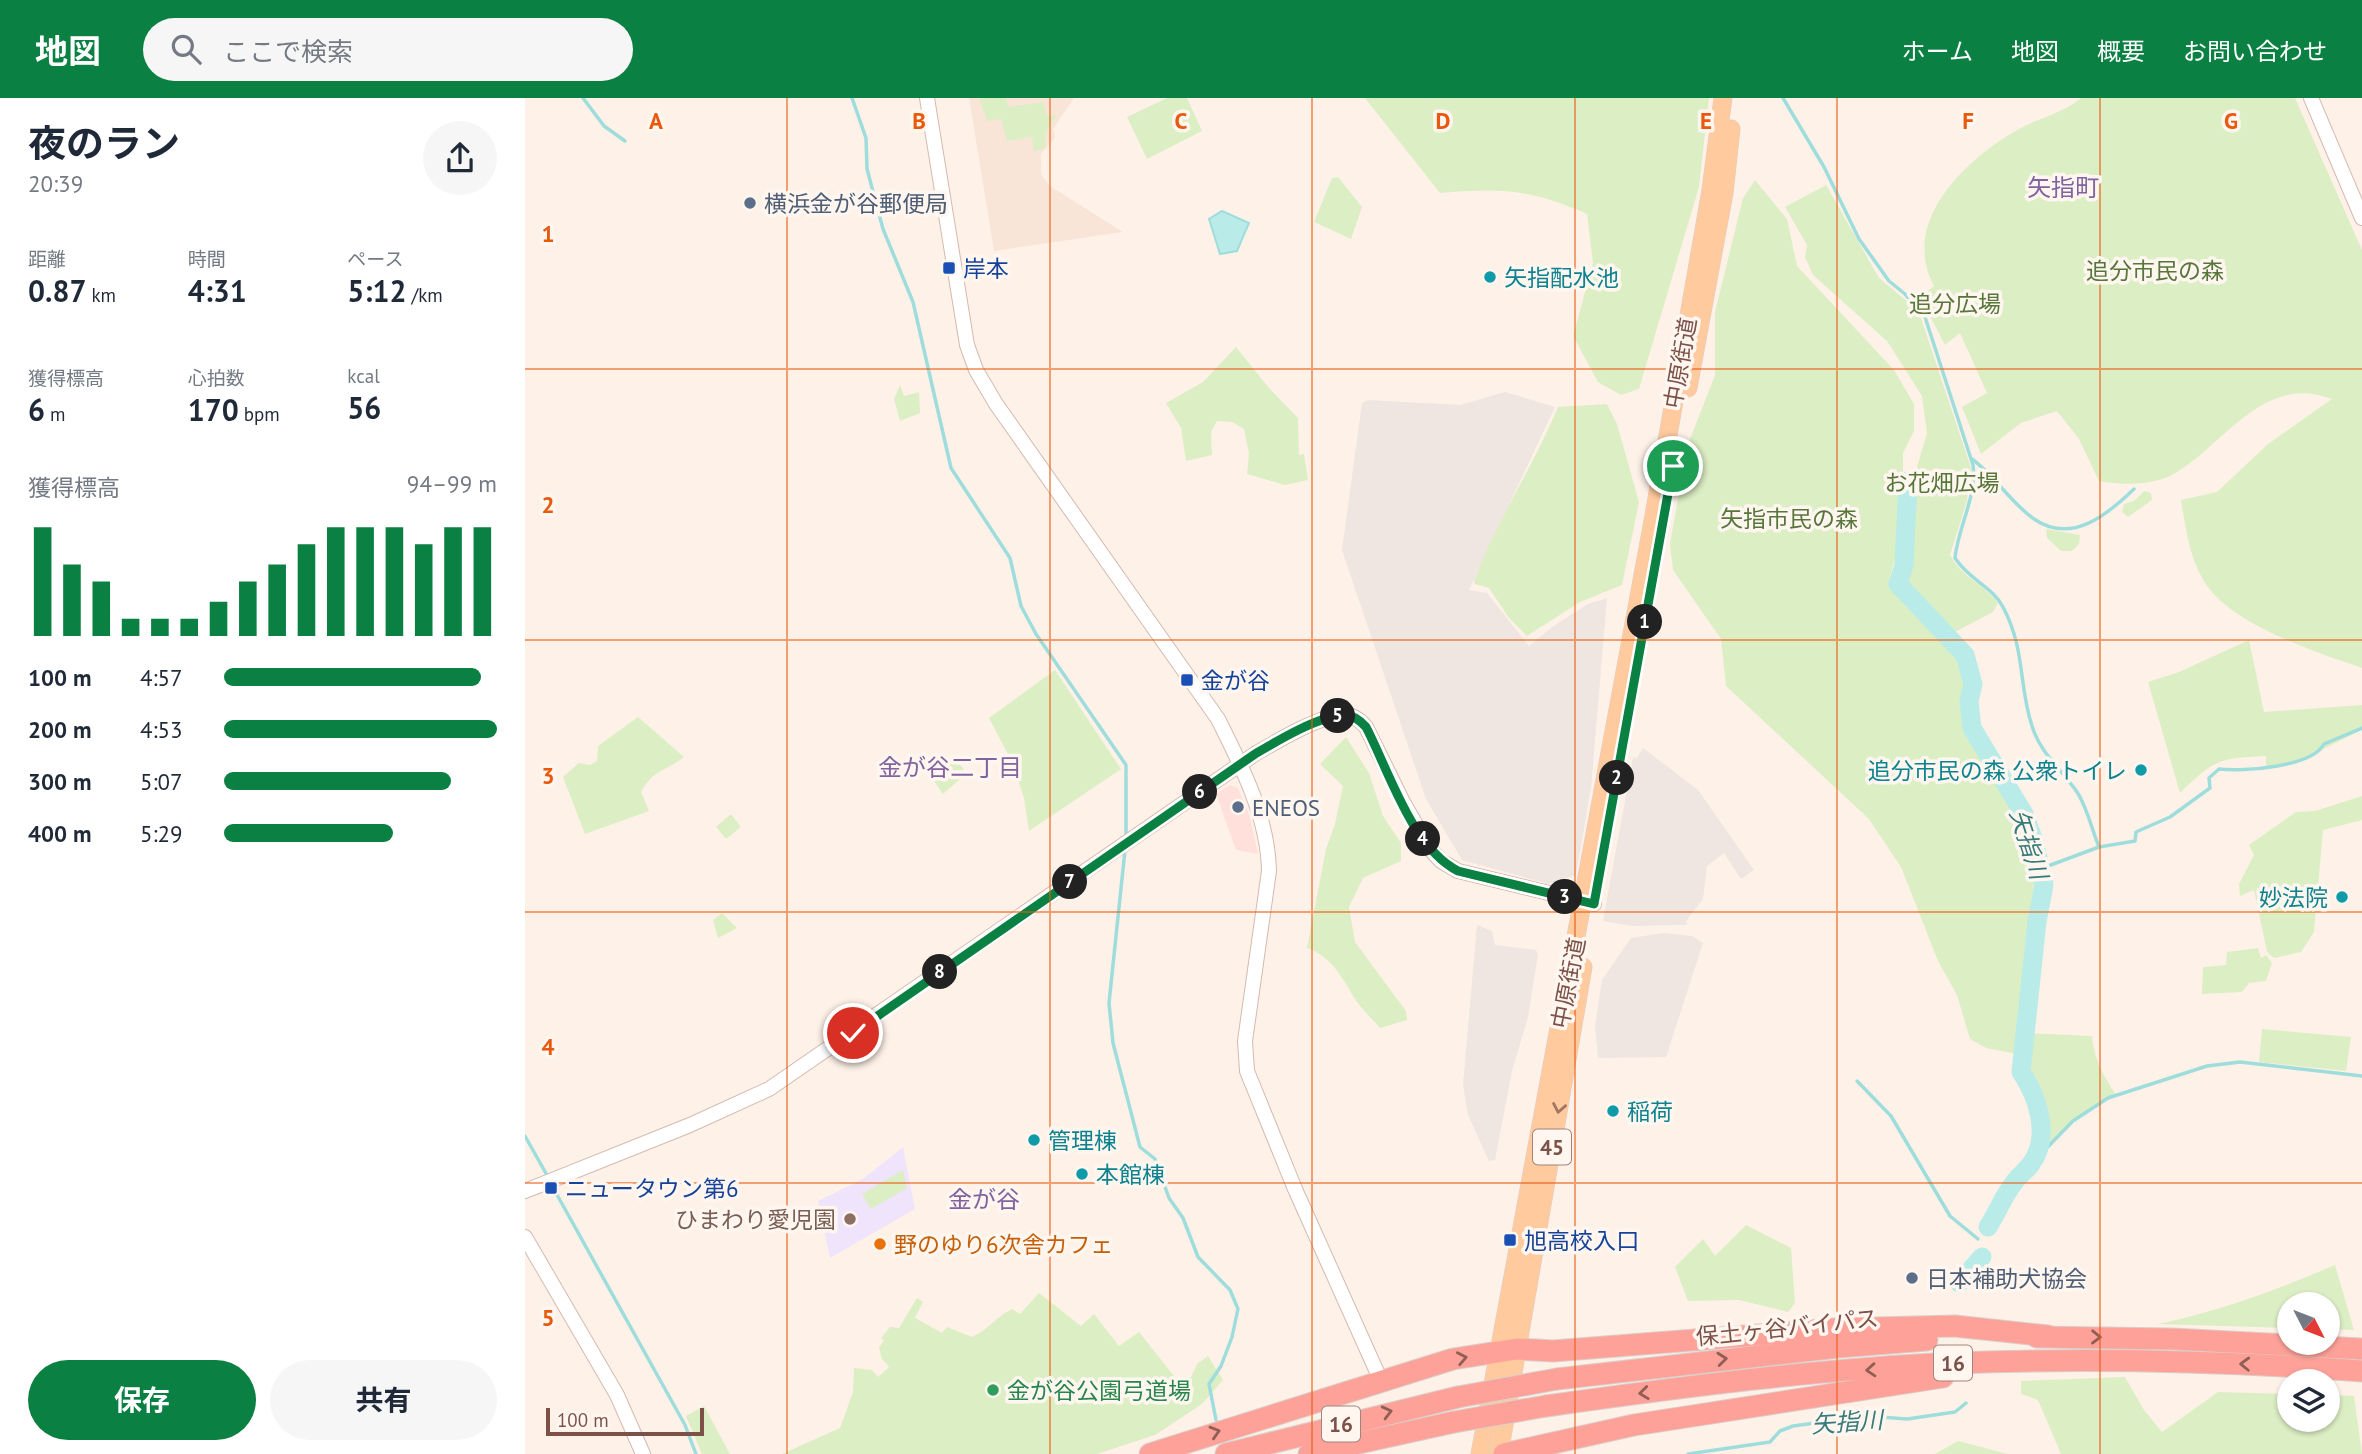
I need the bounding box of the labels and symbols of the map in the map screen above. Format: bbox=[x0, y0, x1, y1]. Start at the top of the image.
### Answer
text: A bbox=[649, 106, 663, 135]
text: B bbox=[912, 106, 926, 135]
text: C bbox=[1175, 106, 1188, 135]
text: D bbox=[1436, 106, 1450, 135]
text: E bbox=[1700, 106, 1712, 135]
text: F bbox=[1962, 106, 1974, 135]
text: G bbox=[2224, 106, 2238, 135]
district label: 矢指町 bbox=[2027, 172, 2099, 203]
place label: 横浜金が谷郵便局 bbox=[764, 189, 948, 218]
marker: 横浜金が谷郵便局 bbox=[742, 195, 758, 211]
text: 1 bbox=[541, 219, 555, 248]
place label: 岸本 bbox=[963, 254, 1009, 283]
park label: 追分市民の森 bbox=[2086, 256, 2224, 285]
marker: 岸本 bbox=[941, 260, 957, 276]
place label: 矢指配水池 bbox=[1504, 263, 1619, 292]
marker: 矢指配水池 bbox=[1482, 269, 1498, 285]
park label: 追分広場 bbox=[1909, 289, 2001, 318]
street label: 中原街道 bbox=[1658, 315, 1702, 411]
pin bbox=[1643, 436, 1703, 496]
park label: お花畑広場 bbox=[1885, 468, 2000, 497]
text: 2 bbox=[541, 490, 555, 519]
park label: 矢指市民の森 bbox=[1720, 504, 1858, 533]
pin: 1 bbox=[1627, 604, 1663, 640]
place label: 金が谷 bbox=[1201, 666, 1270, 695]
marker: 金が谷 bbox=[1179, 672, 1195, 688]
pin: 5 bbox=[1321, 698, 1355, 734]
district label: 金が谷二丁目 bbox=[878, 752, 1022, 783]
place label: 追分市民の森 公衆トイレ bbox=[1868, 756, 2127, 785]
pin: 2 bbox=[1599, 760, 1635, 796]
text: 3 bbox=[541, 761, 555, 790]
marker: 追分市民の森 公衆トイレ bbox=[2133, 762, 2149, 778]
pin: 6 bbox=[1183, 774, 1217, 810]
place label: ENEOS bbox=[1252, 793, 1320, 822]
marker: ENEOS bbox=[1230, 799, 1246, 815]
water label: 矢指川 bbox=[2003, 805, 2056, 886]
pin: 4 bbox=[1405, 822, 1441, 856]
pin: 7 bbox=[1053, 864, 1087, 900]
pin: 3 bbox=[1548, 880, 1583, 914]
place label: 妙法院 bbox=[2259, 883, 2328, 912]
marker: 妙法院 bbox=[2334, 889, 2350, 905]
street label: 中原街道 bbox=[1545, 935, 1591, 1031]
pin: 8 bbox=[923, 954, 957, 990]
pin bbox=[823, 1003, 883, 1063]
text: 4 bbox=[541, 1032, 555, 1061]
place label: 稲荷 bbox=[1627, 1097, 1673, 1126]
one-way arrow bbox=[1552, 1102, 1567, 1114]
marker: 稲荷 bbox=[1605, 1103, 1621, 1119]
place label: 管理棟 bbox=[1048, 1126, 1117, 1155]
road number: 45 bbox=[1533, 1130, 1571, 1164]
marker: 管理棟 bbox=[1026, 1132, 1042, 1148]
place label: 本館棟 bbox=[1096, 1160, 1165, 1189]
marker: 本館棟 bbox=[1074, 1166, 1090, 1182]
place label: ニュータウン第6 bbox=[565, 1174, 739, 1203]
marker: ニュータウン第6 bbox=[543, 1180, 559, 1196]
district label: 金が谷 bbox=[948, 1184, 1020, 1215]
place label: ひまわり愛児園 bbox=[675, 1205, 836, 1234]
marker: ひまわり愛児園 bbox=[842, 1211, 858, 1227]
place label: 旭高校入口 bbox=[1524, 1226, 1639, 1255]
place label: 野のゆり6次舎カフェ bbox=[894, 1230, 1114, 1259]
marker: 旭高校入口 bbox=[1502, 1232, 1518, 1248]
marker: 野のゆり6次舎カフェ bbox=[872, 1236, 888, 1252]
place label: 日本補助犬協会 bbox=[1926, 1264, 2087, 1293]
marker: 日本補助犬協会 bbox=[1904, 1270, 1920, 1286]
north arrow bbox=[2277, 1292, 2340, 1354]
text: 5 bbox=[541, 1303, 555, 1332]
street label: 保土ヶ谷バイパス bbox=[1694, 1303, 1880, 1351]
one-way arrow bbox=[2091, 1329, 2101, 1345]
road number: 16 bbox=[1934, 1346, 1972, 1380]
one-way arrow bbox=[1456, 1351, 1468, 1366]
one-way arrow bbox=[1717, 1352, 1728, 1367]
one-way arrow bbox=[2239, 1356, 2250, 1372]
one-way arrow bbox=[1865, 1362, 1876, 1377]
place label: 金が谷公園弓道場 bbox=[1007, 1376, 1191, 1405]
marker: 金が谷公園弓道場 bbox=[985, 1382, 1001, 1398]
one-way arrow bbox=[1639, 1385, 1650, 1400]
water label: 矢指川 bbox=[1810, 1404, 1887, 1440]
scale bar bbox=[546, 1405, 703, 1437]
road number: 16 bbox=[1322, 1406, 1360, 1442]
one-way arrow bbox=[1381, 1406, 1393, 1420]
one-way arrow bbox=[1208, 1426, 1220, 1441]

